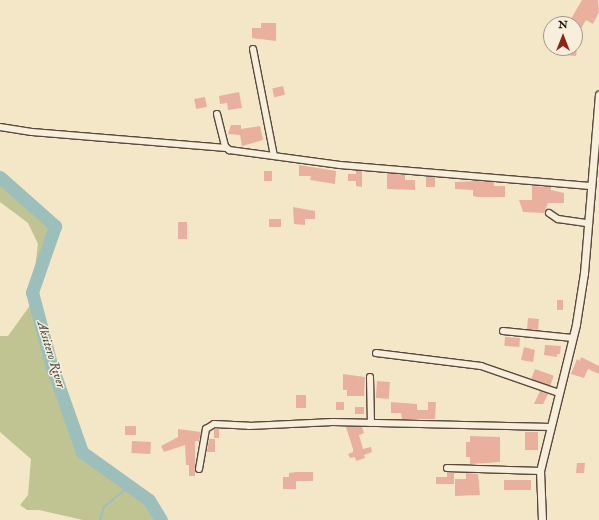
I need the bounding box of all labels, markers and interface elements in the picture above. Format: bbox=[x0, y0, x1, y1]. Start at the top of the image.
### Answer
north arrow bbox=[543, 16, 583, 56]
text: N bbox=[558, 18, 568, 32]
water label: Aksitero River bbox=[32, 320, 68, 390]

